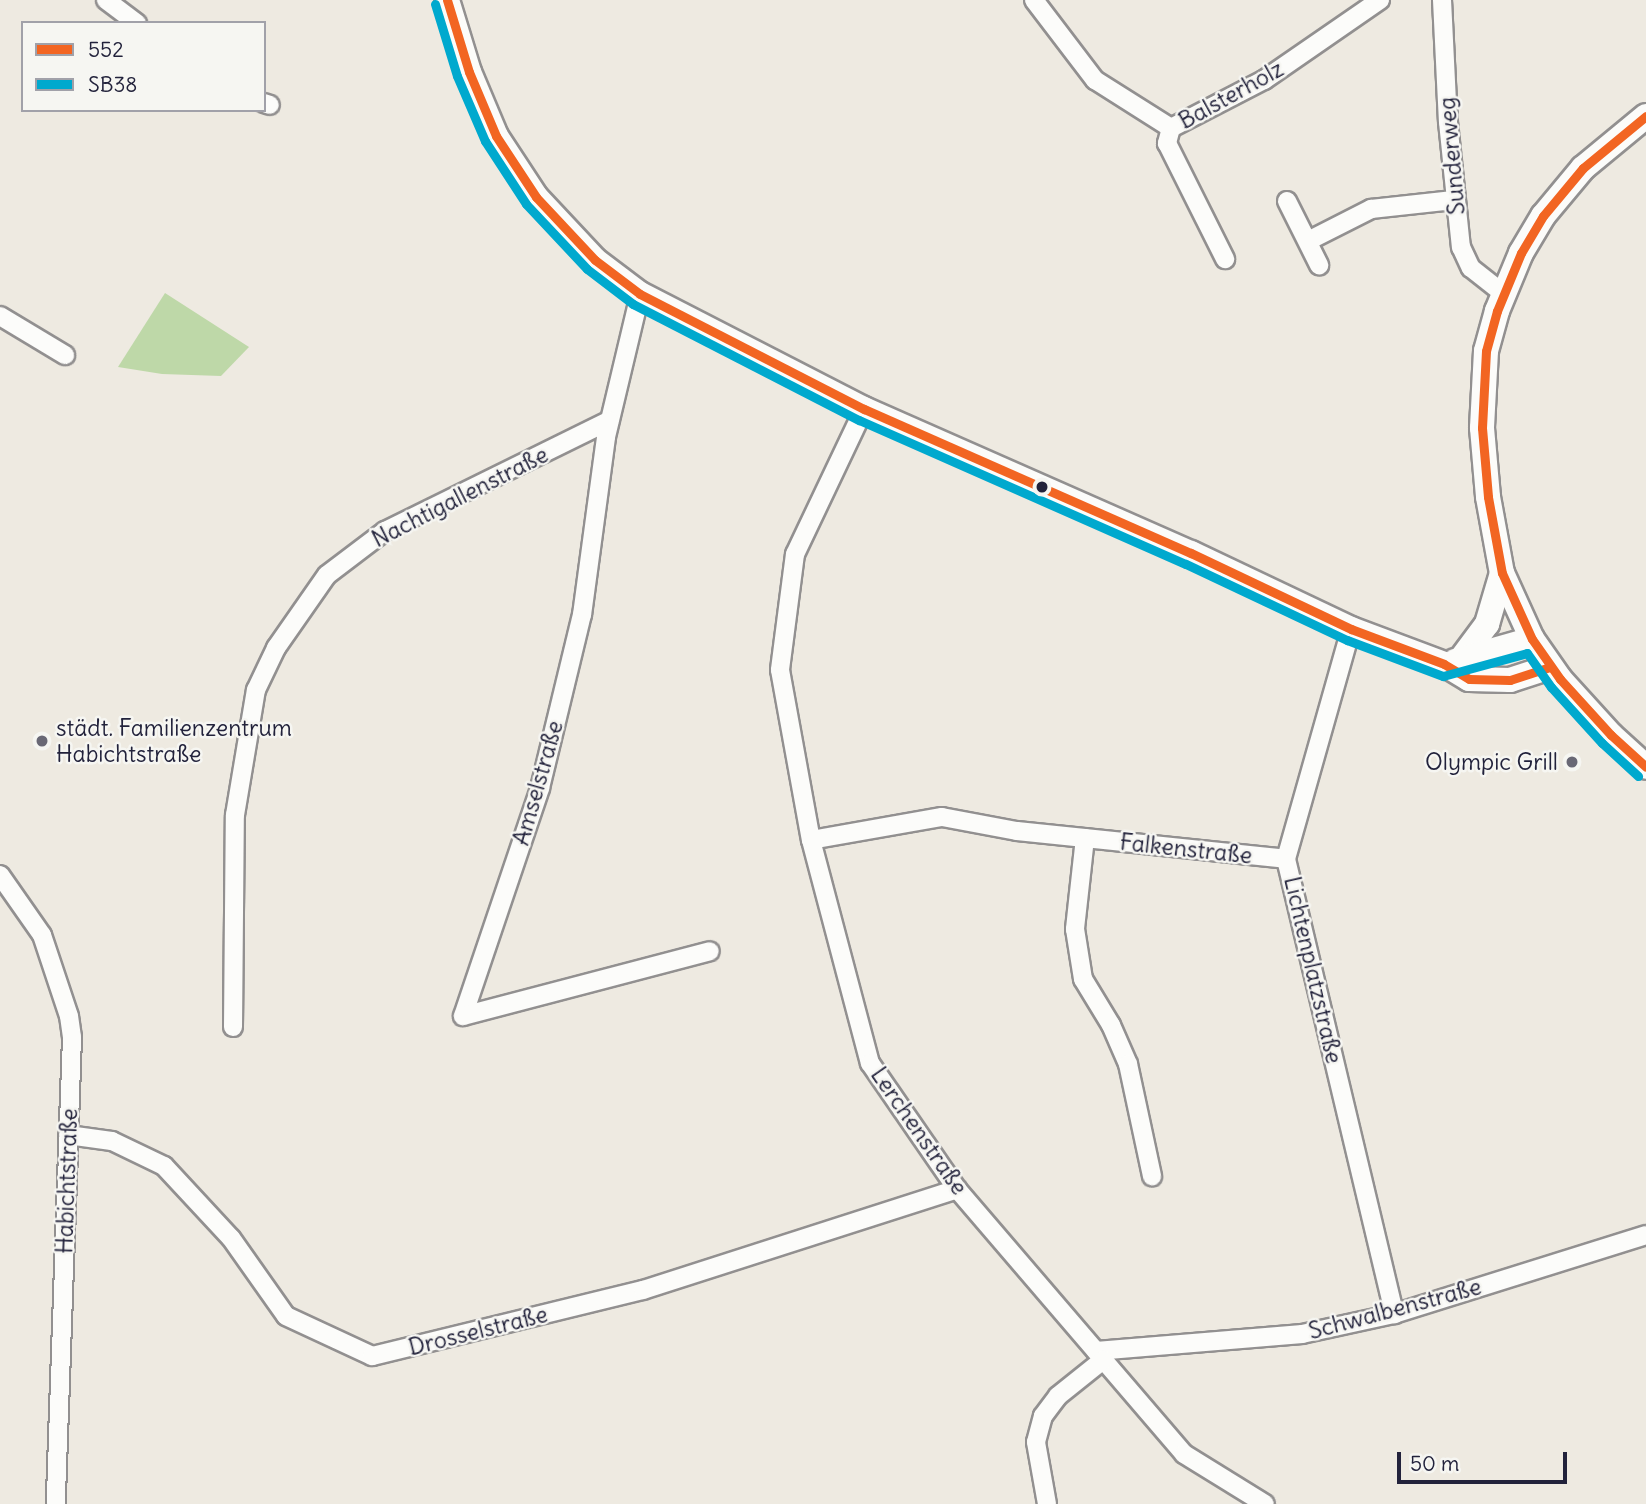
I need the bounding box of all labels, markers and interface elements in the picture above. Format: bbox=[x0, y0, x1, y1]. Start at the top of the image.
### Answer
legend bbox=[21, 21, 266, 112]
text: 552 bbox=[88, 36, 124, 63]
street label: Balsterholz bbox=[1174, 55, 1288, 135]
text: SB38 bbox=[88, 71, 137, 98]
street label: Sunderweg bbox=[1433, 96, 1471, 216]
street label: Nachtigallenstraße bbox=[367, 441, 553, 553]
unlabelled marker bbox=[1035, 480, 1049, 494]
place label: städt. Familienzentrum Habichtstraße bbox=[56, 714, 292, 768]
street label: Amselstraße bbox=[507, 718, 569, 848]
marker: städt. Familienzentrum Habichtstraße bbox=[34, 733, 50, 749]
place label: Olympic Grill bbox=[1425, 748, 1558, 776]
marker: Olympic Grill bbox=[1564, 754, 1580, 770]
street label: Falkenstraße bbox=[1118, 828, 1254, 870]
street label: Lichtenplatzstraße bbox=[1278, 874, 1348, 1066]
street label: Lerchenstraße bbox=[865, 1062, 973, 1200]
street label: Habichtstraße bbox=[51, 1108, 83, 1254]
street label: Schwalbenstraße bbox=[1306, 1273, 1484, 1345]
street label: Drosselstraße bbox=[406, 1300, 550, 1362]
scale bar bbox=[1401, 1438, 1571, 1482]
text: 50 m bbox=[1410, 1450, 1459, 1477]

